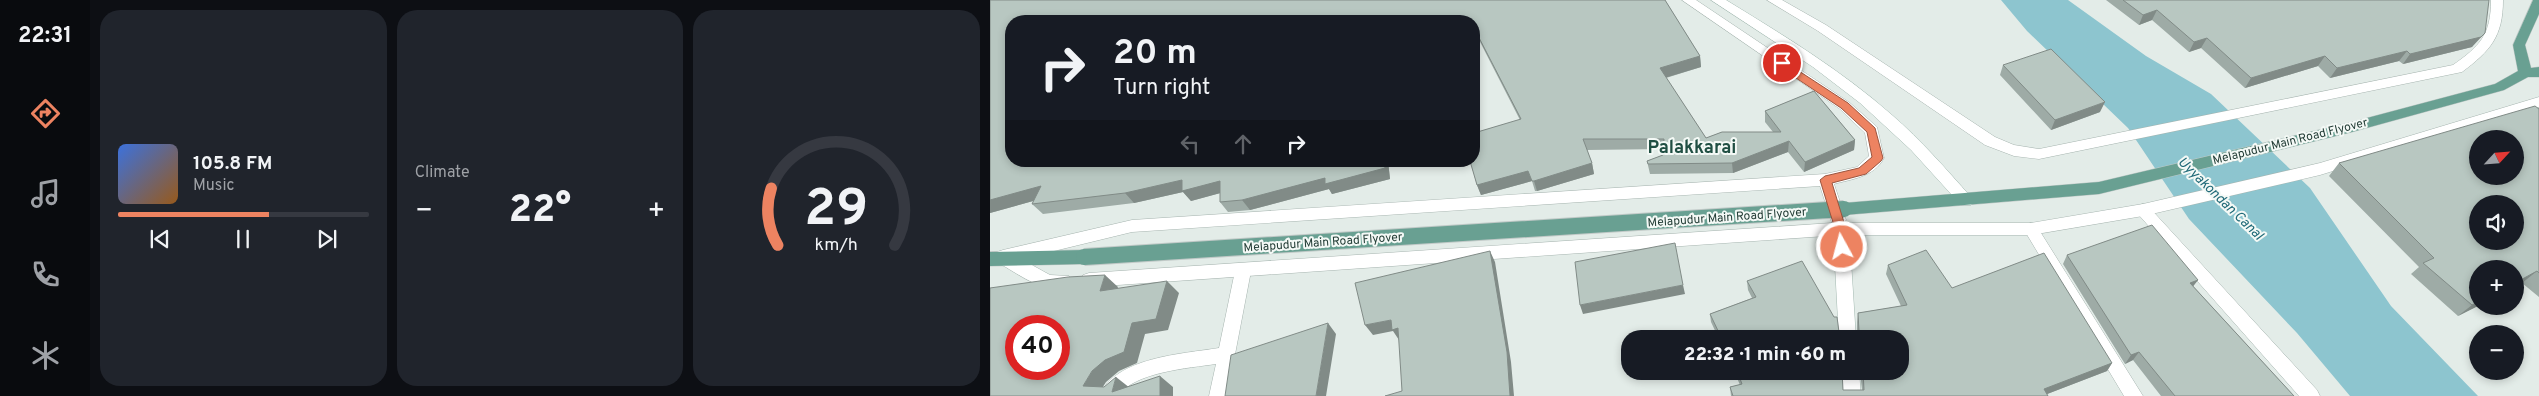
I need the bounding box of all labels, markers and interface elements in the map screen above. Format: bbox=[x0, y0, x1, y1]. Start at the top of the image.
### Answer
text: 22:31 bbox=[18, 23, 72, 50]
text: 20 m bbox=[1113, 32, 1197, 76]
icon: right bbox=[1030, 35, 1095, 100]
pin bbox=[1761, 42, 1803, 84]
icon: arrive bbox=[1768, 49, 1796, 77]
text: Turn right bbox=[1113, 75, 1210, 102]
icon: directions bbox=[28, 96, 63, 131]
street label: Melapudur Main Road Flyover bbox=[2211, 115, 2370, 169]
icon: left bbox=[1176, 130, 1204, 158]
icon: ahead bbox=[1229, 130, 1257, 158]
icon: right bbox=[1282, 130, 1310, 158]
north arrow bbox=[2469, 130, 2524, 185]
map controls bbox=[2469, 130, 2524, 380]
district label: Palakkarai bbox=[1648, 137, 1736, 160]
text: 105.8 FM bbox=[193, 152, 272, 176]
water label: Uyyakondan Canal bbox=[2174, 154, 2267, 245]
text: Climate bbox=[415, 163, 470, 183]
icon: music bbox=[28, 176, 63, 211]
text: Music bbox=[193, 176, 234, 196]
text: 29 bbox=[805, 178, 869, 244]
text: 22° bbox=[509, 187, 571, 236]
text: − bbox=[415, 194, 433, 230]
text: + bbox=[647, 194, 665, 230]
button: sound bbox=[2469, 195, 2524, 250]
street label: Melapudur Main Road Flyover bbox=[1647, 204, 1807, 232]
position arrow bbox=[1815, 220, 1867, 272]
icon: previous bbox=[146, 225, 174, 253]
icon: pause bbox=[229, 225, 257, 253]
icon: next bbox=[313, 225, 341, 253]
street label: Melapudur Main Road Flyover bbox=[1243, 229, 1403, 257]
text: km/h bbox=[815, 234, 858, 257]
icon: phone bbox=[28, 257, 63, 292]
button: + bbox=[2469, 260, 2524, 315]
speed limit sign: 40 bbox=[1005, 315, 1070, 380]
button: − bbox=[2469, 325, 2524, 380]
icon: climate bbox=[28, 338, 63, 373]
text: 22:32 · 1 min · 60 m bbox=[1684, 343, 1846, 367]

